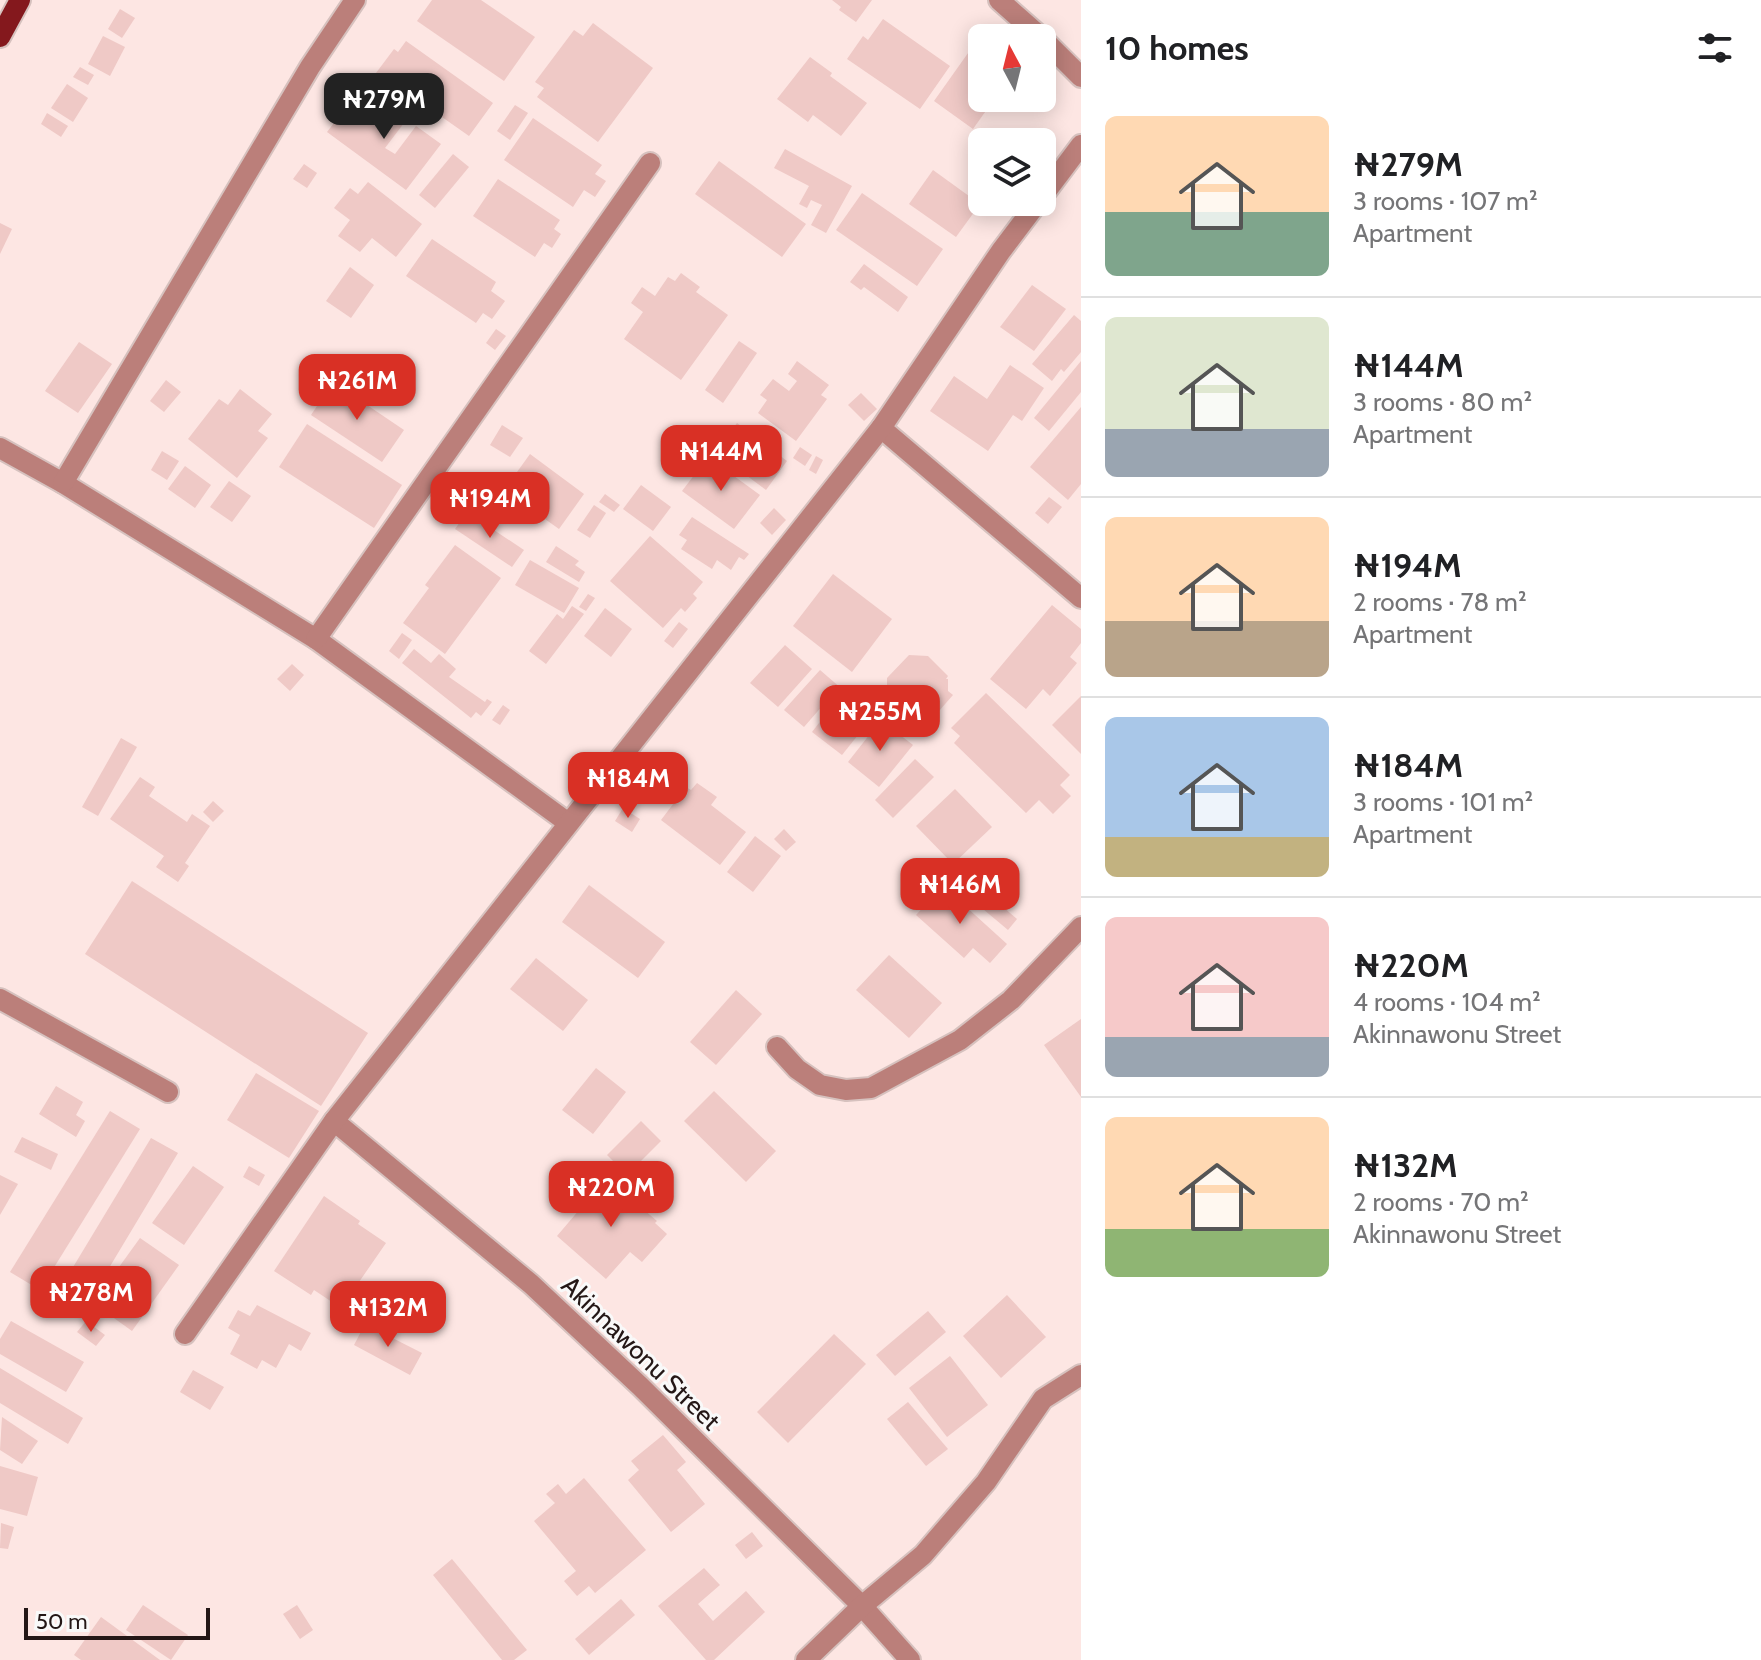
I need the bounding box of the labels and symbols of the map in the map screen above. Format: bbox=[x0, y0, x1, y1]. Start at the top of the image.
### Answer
north arrow bbox=[968, 24, 1056, 112]
pin: ₦279M bbox=[328, 73, 440, 141]
pin: ₦261M bbox=[301, 354, 413, 422]
pin: ₦144M bbox=[665, 425, 777, 493]
pin: ₦194M bbox=[434, 472, 546, 540]
pin: ₦255M bbox=[824, 685, 936, 753]
pin: ₦184M bbox=[572, 752, 684, 820]
pin: ₦146M bbox=[904, 858, 1016, 926]
pin: ₦220M bbox=[555, 1161, 667, 1229]
pin: ₦278M bbox=[35, 1266, 147, 1334]
street label: Akinnawonu Street bbox=[555, 1269, 727, 1437]
pin: ₦132M bbox=[332, 1281, 444, 1349]
scale bar bbox=[24, 1604, 210, 1640]

